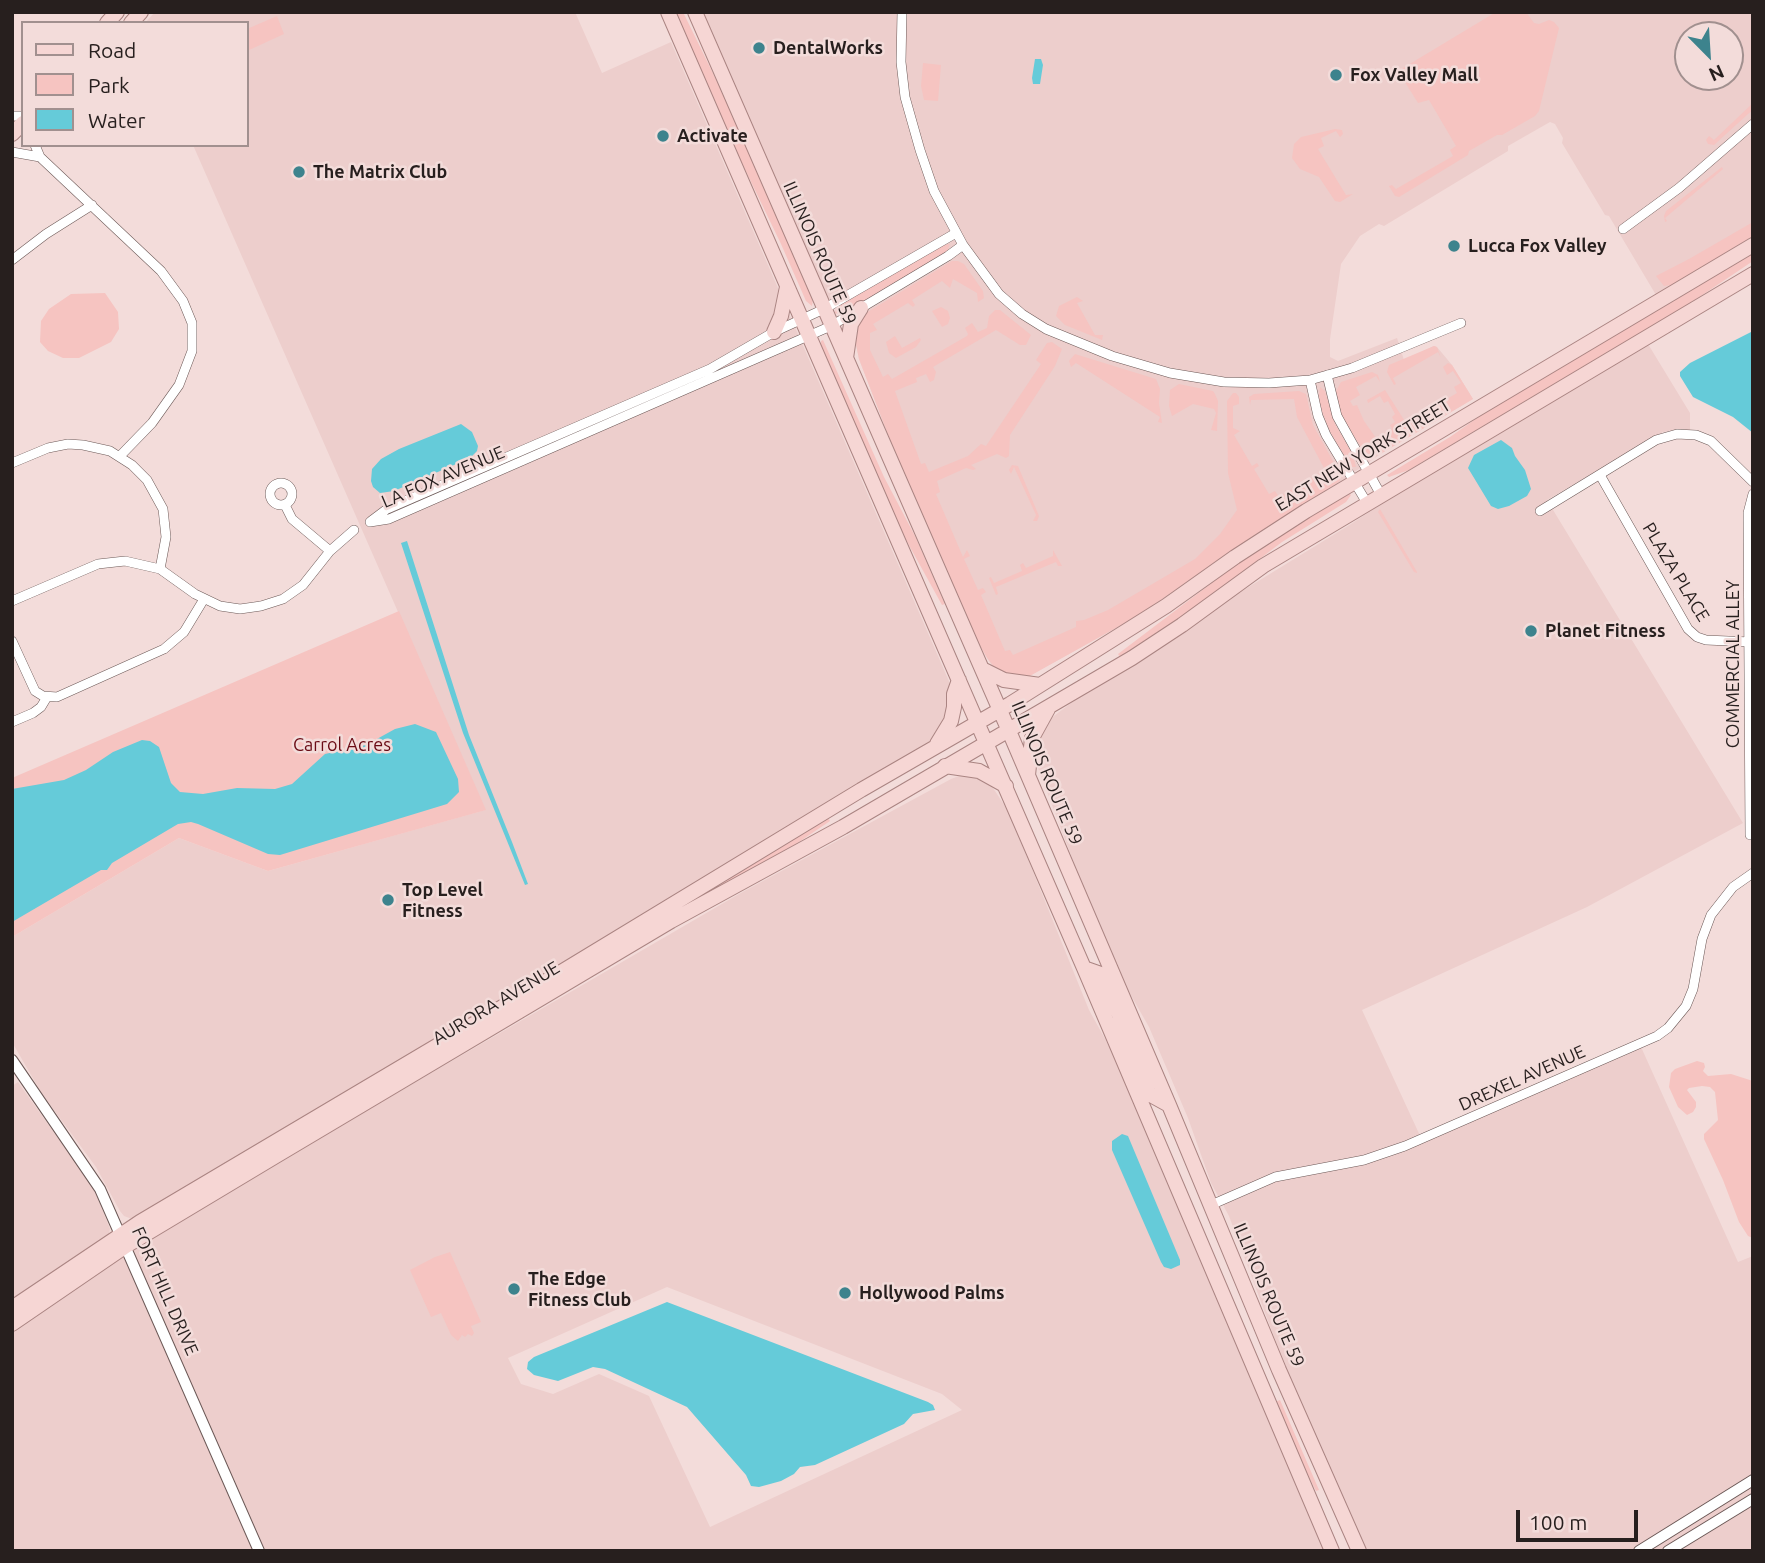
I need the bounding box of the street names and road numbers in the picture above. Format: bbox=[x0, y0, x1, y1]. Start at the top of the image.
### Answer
street label: ILLINOIS ROUTE 59 bbox=[779, 178, 861, 328]
street label: EAST NEW YORK STREET bbox=[1271, 394, 1455, 516]
street label: LA FOX AVENUE bbox=[378, 441, 508, 513]
street label: PLAZA PLACE bbox=[1638, 519, 1714, 625]
street label: COMMERCIAL ALLEY bbox=[1722, 580, 1744, 748]
street label: ILLINOIS ROUTE 59 bbox=[1007, 698, 1087, 848]
street label: AURORA AVENUE bbox=[429, 957, 563, 1049]
street label: DREXEL AVENUE bbox=[1455, 1040, 1589, 1116]
street label: ILLINOIS ROUTE 59 bbox=[1229, 1220, 1309, 1370]
street label: FORT HILL DRIVE bbox=[127, 1223, 203, 1359]

